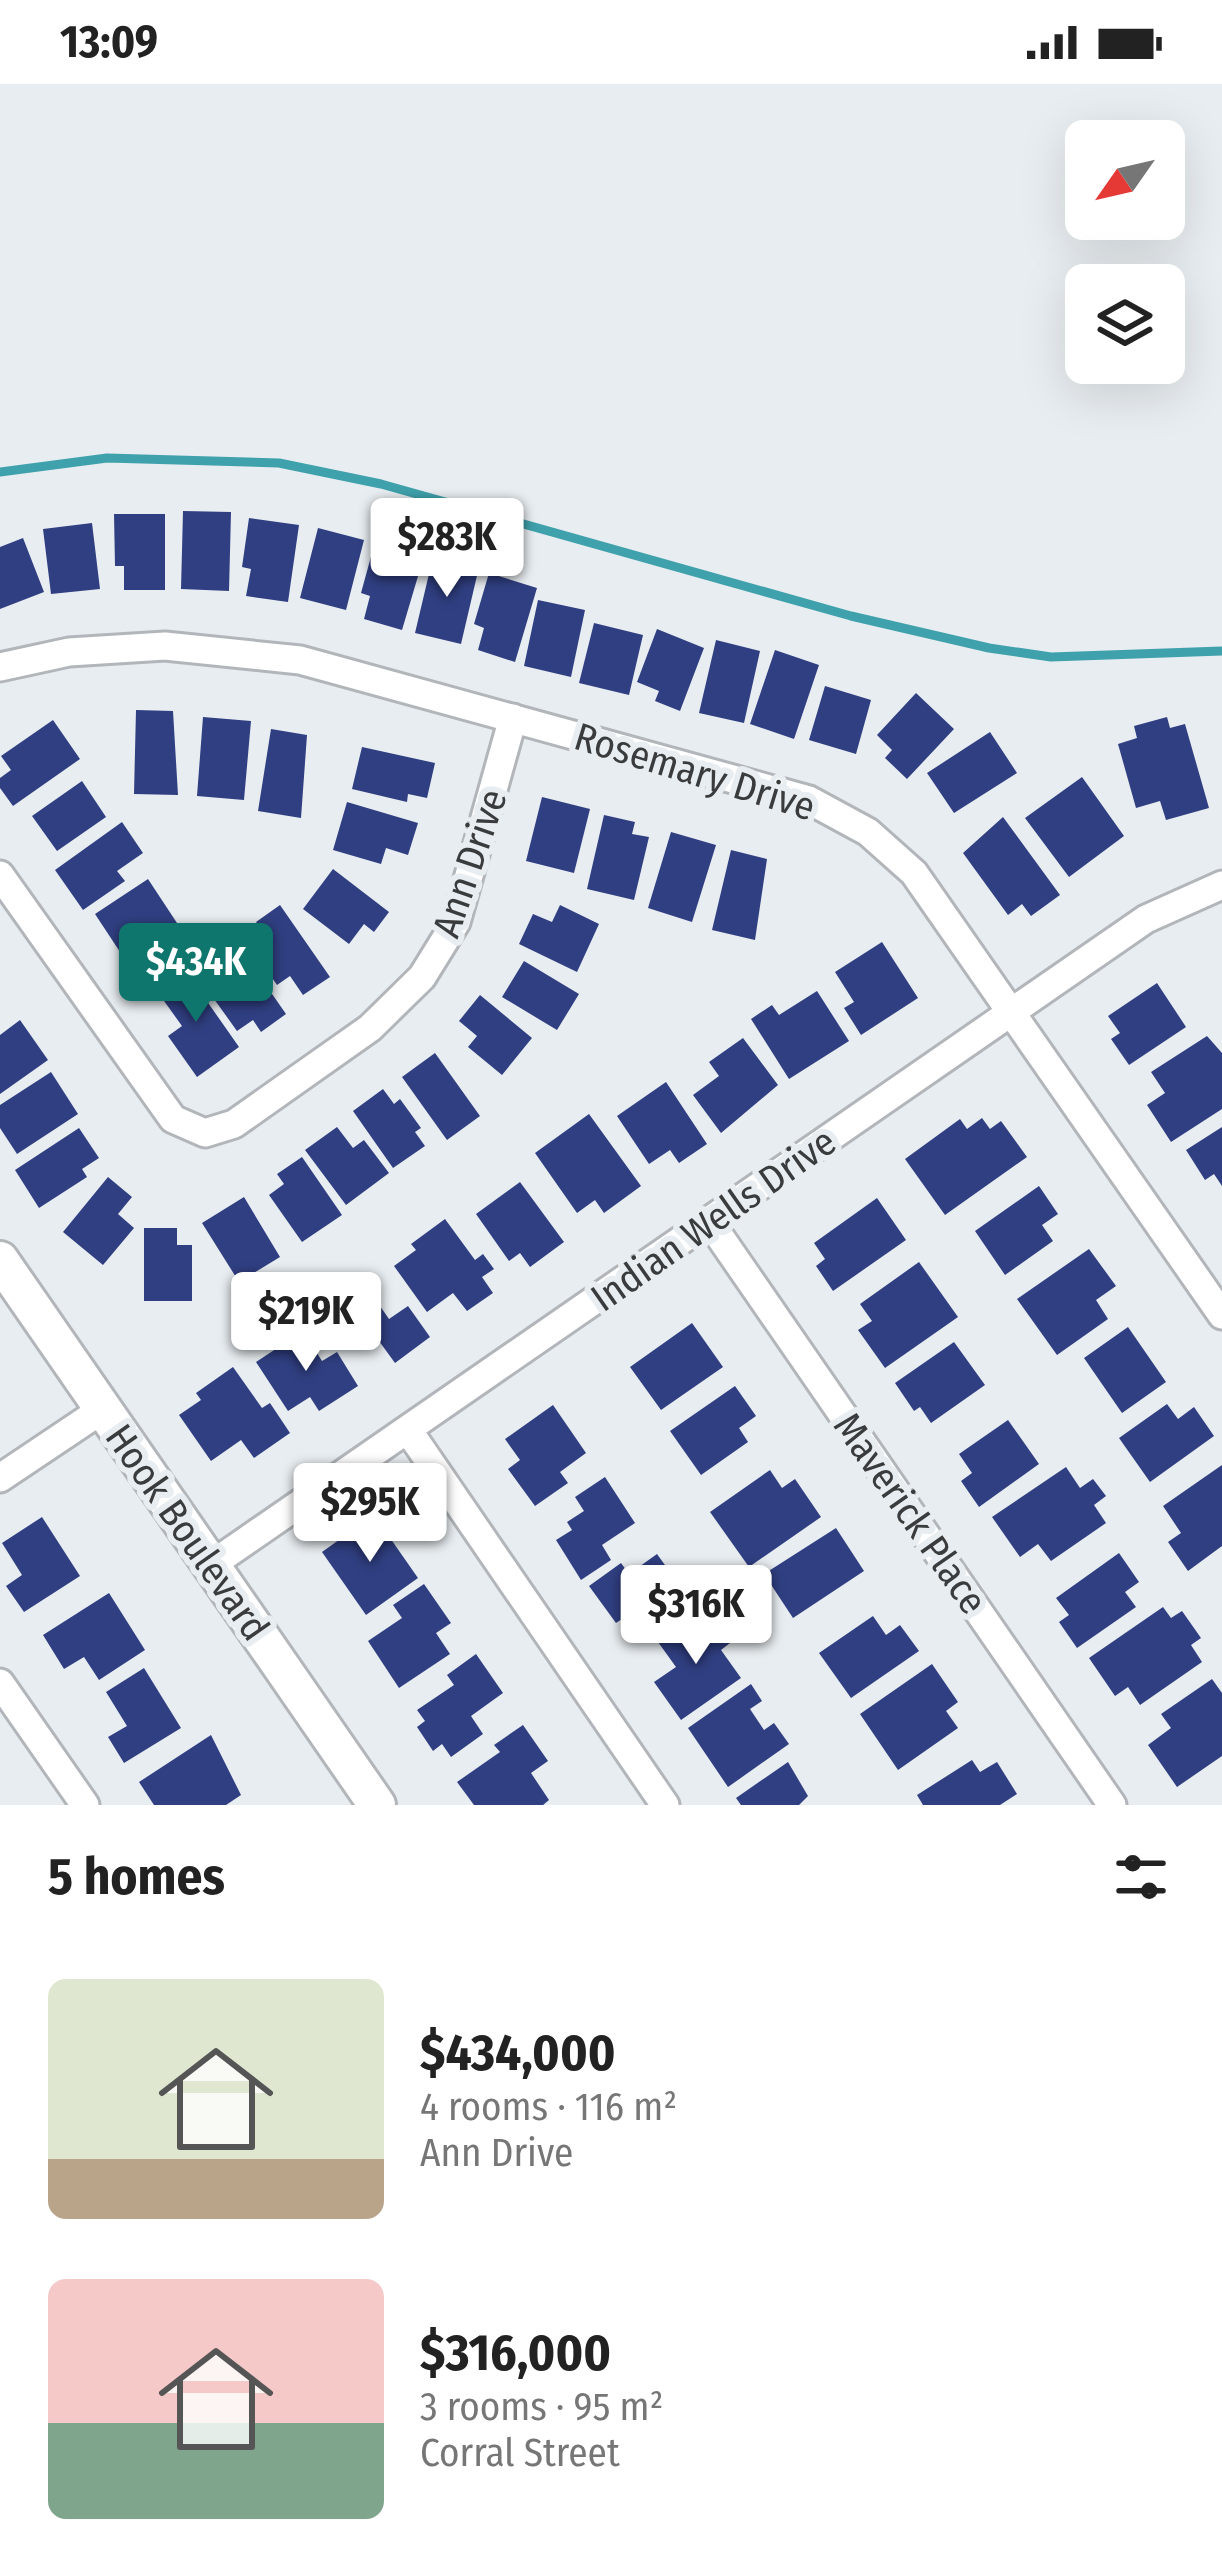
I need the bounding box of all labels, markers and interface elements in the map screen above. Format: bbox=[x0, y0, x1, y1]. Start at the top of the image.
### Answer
text: 13:09 bbox=[60, 15, 158, 69]
north arrow bbox=[1065, 120, 1185, 240]
map controls bbox=[1065, 120, 1185, 384]
button: layers bbox=[1065, 264, 1185, 384]
pin: $283K bbox=[363, 498, 531, 600]
text: $283K bbox=[398, 514, 496, 560]
street label: Rosemary Drive bbox=[569, 714, 820, 830]
street label: Ann Drive bbox=[423, 783, 517, 943]
pin: $434K bbox=[112, 923, 280, 1025]
text: $434K bbox=[146, 939, 246, 985]
street label: Indian Wells Drive bbox=[583, 1119, 844, 1321]
pin: $219K bbox=[222, 1272, 390, 1374]
text: $219K bbox=[258, 1288, 354, 1334]
street label: Maverick Place bbox=[824, 1404, 996, 1623]
street label: Hook Boulevard bbox=[96, 1416, 279, 1649]
pin: $295K bbox=[286, 1463, 454, 1565]
text: $295K bbox=[321, 1479, 419, 1525]
pin: $316K bbox=[612, 1565, 780, 1667]
text: $316K bbox=[648, 1581, 744, 1627]
icon: filters bbox=[1108, 1844, 1174, 1910]
text: 5 homes bbox=[48, 1846, 225, 1908]
text: $434,000 bbox=[420, 2022, 616, 2084]
icon: home bbox=[144, 2027, 288, 2171]
text: 4 rooms · 116 m² bbox=[420, 2084, 677, 2130]
text: Ann Drive bbox=[420, 2130, 573, 2176]
text: $316,000 bbox=[420, 2322, 611, 2384]
icon: home bbox=[144, 2327, 288, 2471]
text: 3 rooms · 95 m² bbox=[420, 2384, 663, 2430]
text: Corral Street bbox=[420, 2430, 620, 2476]

